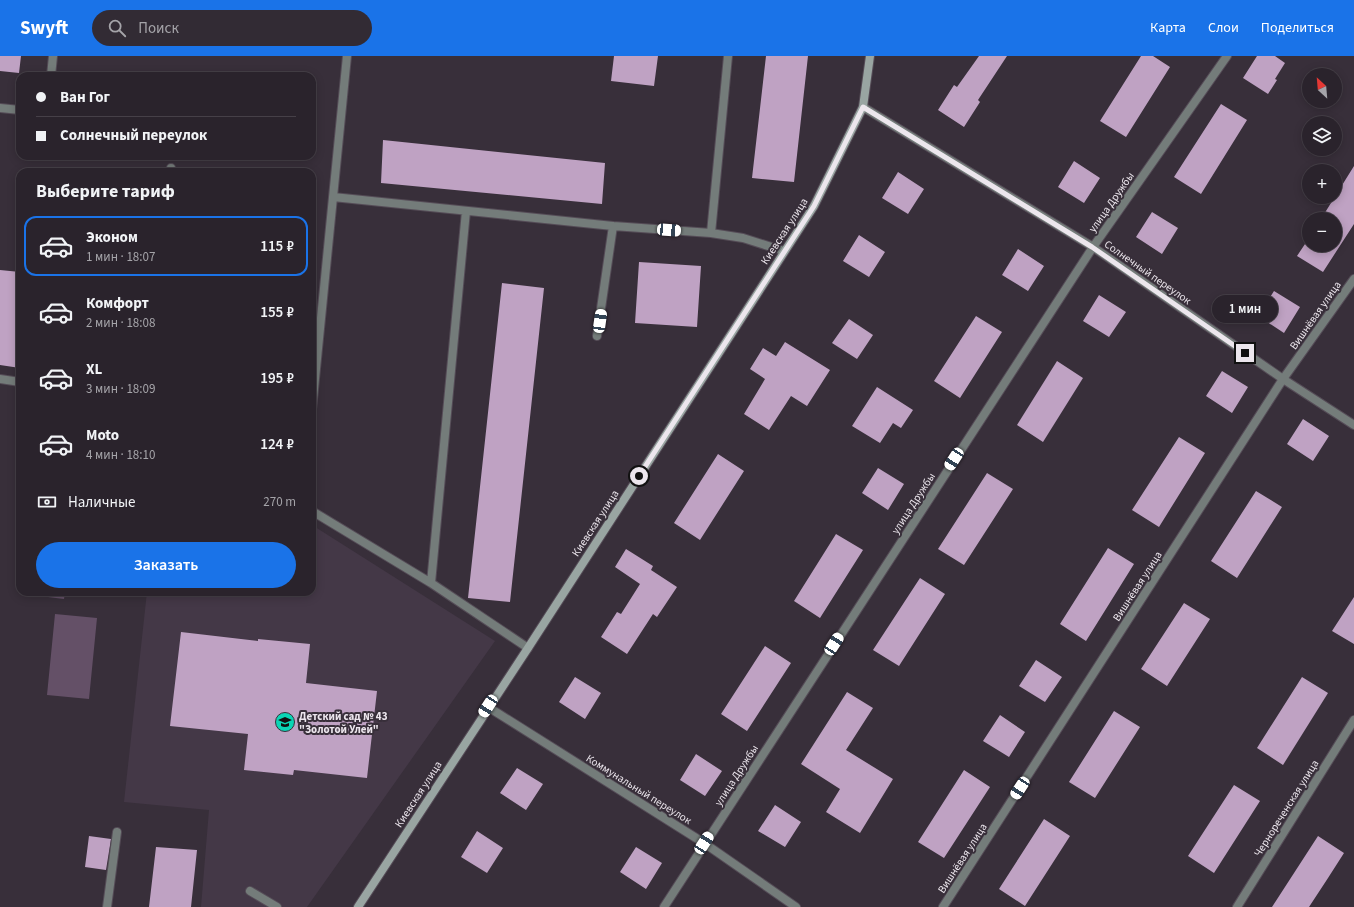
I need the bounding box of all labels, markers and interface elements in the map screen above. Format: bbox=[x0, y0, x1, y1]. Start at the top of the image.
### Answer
search box bbox=[92, 10, 372, 46]
text: Swyft bbox=[20, 15, 68, 42]
icon: search bbox=[106, 17, 128, 39]
text: Поиск bbox=[138, 18, 179, 39]
text: Карта bbox=[1150, 18, 1186, 38]
text: Слои bbox=[1208, 18, 1239, 38]
text: Поделиться bbox=[1261, 18, 1334, 38]
north arrow bbox=[1302, 68, 1342, 108]
map controls bbox=[1302, 68, 1342, 252]
text: Ван Гог bbox=[60, 87, 110, 108]
button: layers bbox=[1302, 116, 1342, 156]
text: Солнечный переулок bbox=[60, 125, 207, 146]
button: + bbox=[1302, 164, 1342, 204]
street label: улица Дружбы bbox=[1085, 169, 1138, 235]
text: Выберите тариф bbox=[36, 179, 175, 204]
street label: Киевская улица bbox=[757, 195, 811, 267]
button: − bbox=[1302, 212, 1342, 252]
car bbox=[657, 223, 681, 237]
text: Эконом bbox=[86, 227, 138, 248]
icon: car bbox=[38, 228, 74, 264]
text: 115 ₽ bbox=[260, 236, 294, 257]
street label: Солнечный переулок bbox=[1101, 237, 1195, 308]
text: 1 мин · 18:07 bbox=[86, 248, 155, 266]
street label: Вишнёвая улица bbox=[1286, 278, 1345, 353]
text: Комфорт bbox=[86, 293, 149, 314]
icon: car bbox=[38, 294, 74, 330]
callout: 1 мин bbox=[1212, 295, 1278, 323]
text: 1 мин bbox=[1229, 300, 1261, 318]
text: 155 ₽ bbox=[260, 302, 294, 323]
car bbox=[592, 308, 608, 334]
text: 2 мин · 18:08 bbox=[86, 314, 155, 332]
route end bbox=[1236, 344, 1254, 362]
text: XL bbox=[86, 359, 102, 380]
icon: car bbox=[38, 360, 74, 396]
text: 195 ₽ bbox=[260, 368, 294, 389]
text: 3 мин · 18:09 bbox=[86, 380, 155, 398]
text: Moto bbox=[86, 425, 119, 446]
icon: car bbox=[38, 426, 74, 462]
text: 124 ₽ bbox=[260, 434, 294, 455]
text: 4 мин · 18:10 bbox=[86, 446, 155, 464]
car bbox=[942, 446, 966, 472]
route start bbox=[630, 467, 648, 485]
street label: улица Дружбы bbox=[888, 470, 939, 537]
street label: Киевская улица bbox=[568, 487, 622, 559]
icon: cash bbox=[36, 491, 58, 513]
text: Наличные bbox=[68, 492, 135, 513]
text: 270 m bbox=[263, 493, 296, 511]
button: Заказать bbox=[36, 542, 296, 588]
street label: Вишнёвая улица bbox=[1109, 548, 1166, 624]
car bbox=[822, 631, 846, 657]
car bbox=[476, 693, 500, 719]
place label: Детский сад № 43 "Золотой Улей" bbox=[299, 709, 388, 737]
school or university icon: Детский сад № 43 "Золотой Улей" bbox=[274, 711, 296, 733]
street label: улица Дружбы bbox=[711, 742, 762, 809]
street label: Коммунальный переулок bbox=[583, 751, 695, 828]
street label: Чернореченская улица bbox=[1250, 757, 1322, 860]
street label: Киевская улица bbox=[391, 758, 445, 830]
car bbox=[1008, 775, 1032, 801]
street label: Вишнёвая улица bbox=[934, 820, 991, 896]
car bbox=[692, 830, 716, 856]

